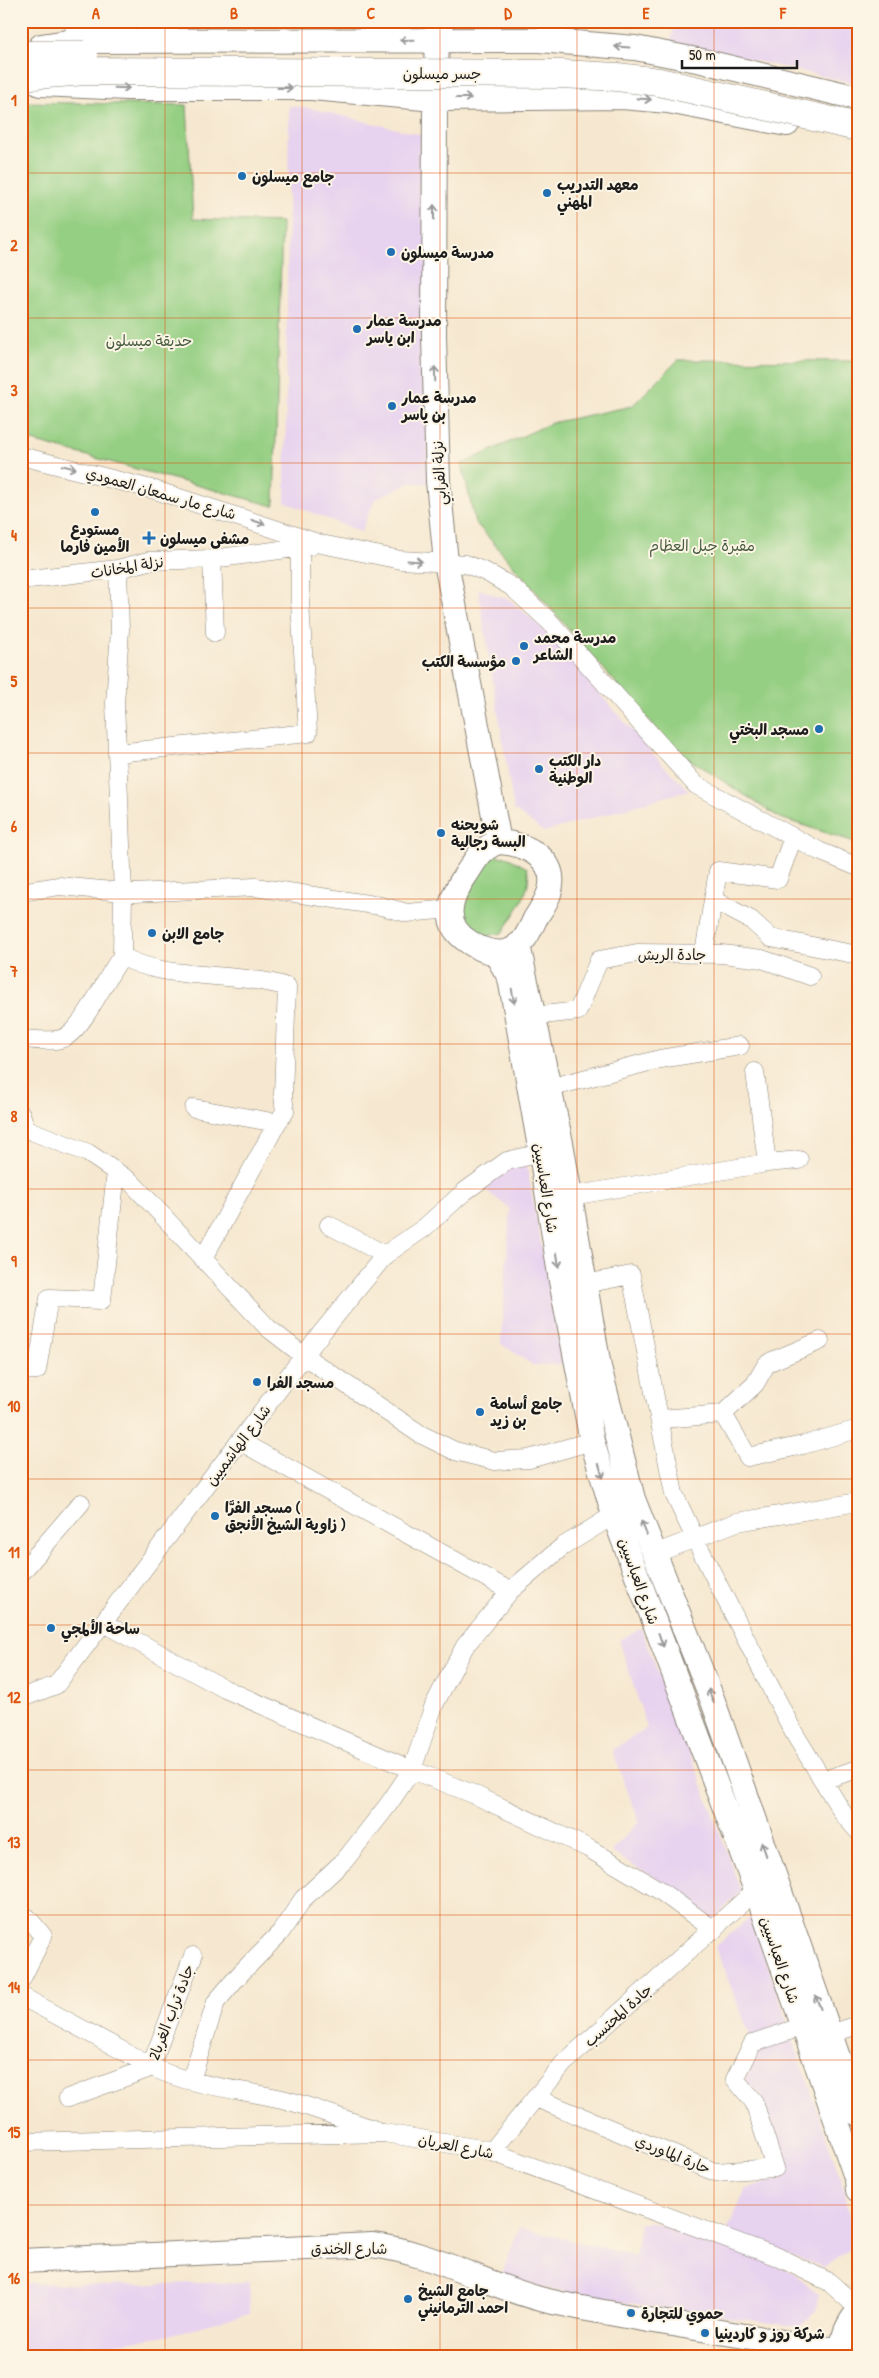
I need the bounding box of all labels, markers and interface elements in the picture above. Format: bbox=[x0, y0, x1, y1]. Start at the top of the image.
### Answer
text: A bbox=[92, 2, 100, 24]
text: B bbox=[230, 2, 238, 24]
text: C bbox=[367, 2, 376, 24]
text: D bbox=[504, 2, 512, 24]
text: E bbox=[642, 2, 650, 24]
text: F bbox=[779, 2, 787, 24]
one-way arrow bbox=[400, 35, 416, 45]
scale bar bbox=[682, 38, 796, 70]
one-way arrow bbox=[615, 42, 631, 51]
text: 50 m bbox=[689, 44, 716, 65]
street label: جسر ميسلون bbox=[403, 63, 481, 84]
one-way arrow bbox=[114, 83, 130, 92]
one-way arrow bbox=[276, 83, 293, 93]
text: 1 bbox=[11, 89, 17, 111]
one-way arrow bbox=[456, 94, 472, 103]
one-way arrow bbox=[636, 94, 652, 104]
place label: جامع ميسلون bbox=[252, 166, 334, 188]
marker: جامع ميسلون bbox=[236, 170, 248, 182]
place label: معهد التدريب المهني bbox=[557, 174, 639, 216]
marker: معهد التدريب المهني bbox=[541, 187, 553, 199]
one-way arrow bbox=[429, 204, 439, 220]
text: 2 bbox=[10, 234, 18, 256]
place label: مدرسة ميسلون bbox=[401, 242, 494, 263]
marker: مدرسة ميسلون bbox=[385, 246, 397, 258]
place label: مدرسة عمار ابن ياسر bbox=[365, 310, 442, 348]
marker: مدرسة عمار ابن ياسر bbox=[351, 323, 363, 335]
park label: حديقة ميسلون bbox=[106, 330, 192, 351]
one-way arrow bbox=[430, 366, 440, 382]
text: 3 bbox=[10, 379, 18, 401]
place label: مدرسة عمار بن ياسر bbox=[400, 387, 477, 425]
marker: مدرسة عمار بن ياسر bbox=[386, 400, 398, 412]
street label: نزلة الفرابي bbox=[427, 440, 454, 506]
street label: شارع مار سمعان العمودي bbox=[83, 462, 238, 525]
one-way arrow bbox=[60, 463, 76, 472]
marker: مستودع الأمين فارما bbox=[89, 506, 101, 518]
one-way arrow bbox=[250, 518, 266, 527]
place label: مستودع الأمين فارما bbox=[61, 519, 130, 557]
text: 4 bbox=[11, 524, 17, 546]
place label: مشفى ميسلون bbox=[160, 528, 249, 549]
marker: مشفى ميسلون bbox=[142, 531, 156, 545]
park label: مقبرة جبل العظام bbox=[649, 535, 755, 558]
street label: نزلة المخانات bbox=[89, 551, 165, 583]
one-way arrow bbox=[407, 557, 423, 566]
place label: مدرسة محمد الشاعر bbox=[532, 627, 616, 665]
marker: مدرسة محمد الشاعر bbox=[518, 640, 530, 652]
place label: مؤسسة الكتب bbox=[422, 651, 506, 672]
marker: مؤسسة الكتب bbox=[510, 655, 522, 667]
text: 5 bbox=[11, 670, 18, 692]
place label: مسجد البختي bbox=[729, 719, 809, 744]
marker: مسجد البختي bbox=[813, 723, 825, 735]
place label: دار الكتب الوطنية bbox=[549, 750, 601, 788]
marker: دار الكتب الوطنية bbox=[533, 763, 545, 775]
place label: شويحنه البسة رجالية bbox=[451, 814, 526, 852]
text: 6 bbox=[11, 815, 18, 837]
marker: شويحنه البسة رجالية bbox=[435, 827, 447, 839]
place label: جامع الابن bbox=[162, 923, 224, 945]
marker: جامع الابن bbox=[146, 927, 158, 939]
street label: جادة الريش bbox=[638, 944, 706, 965]
text: 7 bbox=[9, 960, 18, 982]
one-way arrow bbox=[509, 988, 518, 1004]
text: 8 bbox=[11, 1105, 18, 1127]
street label: شارع العباسيين bbox=[529, 1141, 563, 1235]
text: 9 bbox=[11, 1250, 17, 1272]
one-way arrow bbox=[553, 1252, 563, 1268]
place label: مسجد الفرا bbox=[267, 1372, 334, 1393]
marker: مسجد الفرا bbox=[251, 1376, 263, 1388]
place label: جامع أسامة بن زيد bbox=[490, 1393, 563, 1431]
text: 10 bbox=[8, 1395, 20, 1417]
street label: شارع الهاشميين bbox=[201, 1400, 275, 1490]
marker: جامع أسامة بن زيد bbox=[474, 1406, 486, 1418]
one-way arrow bbox=[596, 1462, 606, 1478]
place label: مسجد الفرَّا ( زاوية الشيخ الأنجق ) bbox=[225, 1497, 346, 1535]
marker: مسجد الفرَّا ( زاوية الشيخ الأنجق ) bbox=[209, 1510, 221, 1522]
one-way arrow bbox=[639, 1521, 648, 1536]
street label: شارع العباسيين bbox=[614, 1535, 664, 1627]
text: 11 bbox=[8, 1541, 20, 1563]
place label: ساحة الألمجي bbox=[61, 1618, 140, 1643]
marker: ساحة الألمجي bbox=[45, 1622, 57, 1634]
one-way arrow bbox=[657, 1632, 666, 1647]
text: 12 bbox=[7, 1686, 21, 1708]
one-way arrow bbox=[705, 1688, 714, 1703]
text: 13 bbox=[8, 1831, 20, 1853]
one-way arrow bbox=[758, 1841, 768, 1857]
street label: شارع العباسيين bbox=[755, 1914, 805, 2006]
street label: جادة تراب الغربا2 bbox=[143, 1961, 199, 2063]
text: 14 bbox=[8, 1976, 20, 1998]
street label: جادة المحتسب bbox=[579, 1979, 657, 2051]
one-way arrow bbox=[813, 1995, 822, 2010]
text: 15 bbox=[8, 2121, 21, 2143]
street label: شارع العريان bbox=[417, 2128, 495, 2164]
street label: حارة الماوردي bbox=[632, 2129, 714, 2180]
street label: شارع الخندق bbox=[311, 2238, 387, 2259]
text: 16 bbox=[8, 2267, 21, 2289]
place label: جامع الشيخ احمد الترمانيني bbox=[418, 2280, 508, 2322]
marker: جامع الشيخ احمد الترمانيني bbox=[402, 2293, 414, 2305]
place label: حموي للتجارة bbox=[641, 2303, 723, 2326]
marker: حموي للتجارة bbox=[625, 2307, 637, 2319]
place label: شركة روز و كاردينيا bbox=[715, 2323, 824, 2344]
marker: شركة روز و كاردينيا bbox=[699, 2327, 711, 2339]

